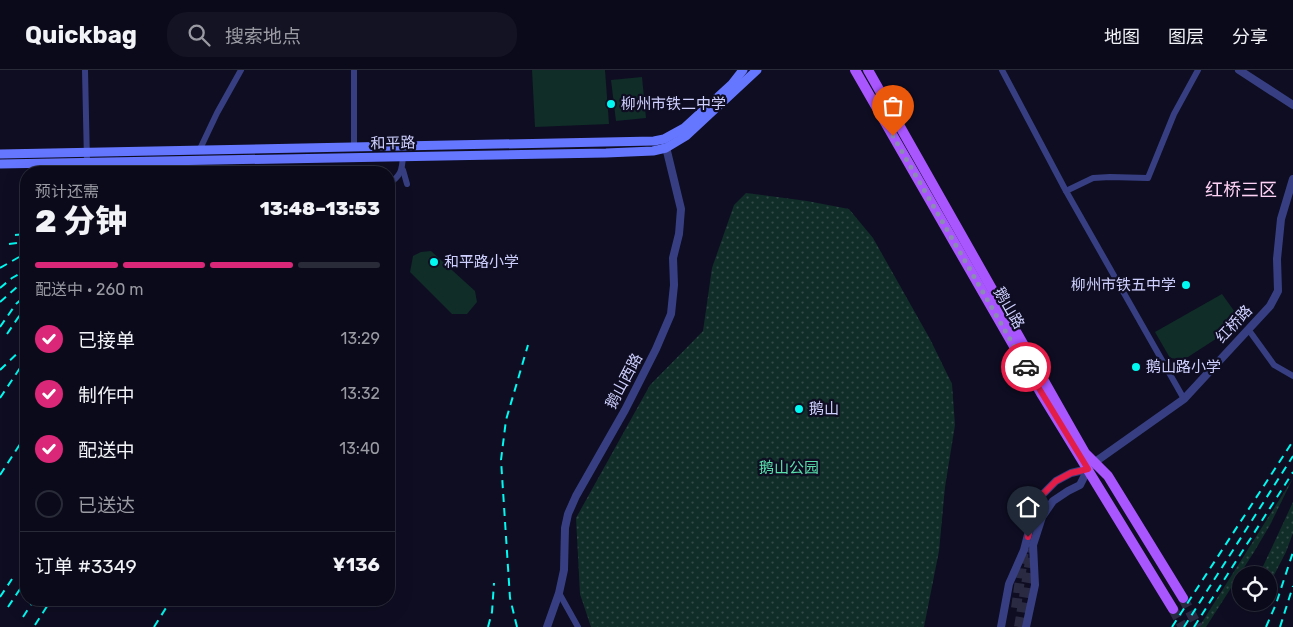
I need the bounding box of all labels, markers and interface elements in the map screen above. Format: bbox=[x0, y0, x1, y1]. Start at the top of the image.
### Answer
search box bbox=[167, 12, 517, 57]
text: Quickbag bbox=[25, 21, 137, 49]
icon: search bbox=[185, 21, 213, 49]
text: 搜索地点 bbox=[225, 25, 301, 48]
text: 地图 bbox=[1104, 26, 1140, 48]
text: 图层 bbox=[1168, 26, 1204, 48]
text: 分享 bbox=[1232, 26, 1268, 48]
pin bbox=[872, 85, 914, 136]
icon: bag bbox=[879, 92, 907, 120]
place label: 柳州市铁二中学 bbox=[621, 95, 726, 113]
marker: 柳州市铁二中学 bbox=[605, 98, 617, 110]
street label: 和平路 bbox=[370, 134, 416, 152]
district label: 红桥三区 bbox=[1205, 179, 1277, 201]
text: 预计还需 bbox=[35, 182, 99, 201]
text: 13:48–13:53 bbox=[260, 197, 380, 220]
text: 2 分钟 bbox=[35, 202, 127, 240]
place label: 和平路小学 bbox=[444, 253, 519, 271]
marker: 和平路小学 bbox=[428, 256, 440, 268]
place label: 柳州市铁五中学 bbox=[1071, 276, 1176, 294]
marker: 柳州市铁五中学 bbox=[1180, 279, 1192, 291]
text: 配送中 · 260 m bbox=[35, 280, 143, 299]
street label: 鹅山路 bbox=[990, 284, 1028, 332]
street label: 红桥路 bbox=[1212, 301, 1256, 347]
icon: check bbox=[35, 325, 63, 353]
text: 已接单 bbox=[78, 329, 135, 352]
text: 13:29 bbox=[341, 329, 380, 348]
courier bbox=[1001, 342, 1051, 392]
street label: 鹅山西路 bbox=[602, 350, 646, 412]
icon: car bbox=[1012, 353, 1040, 381]
place label: 鹅山路小学 bbox=[1146, 358, 1221, 376]
marker: 鹅山路小学 bbox=[1130, 361, 1142, 373]
icon: check bbox=[35, 380, 63, 408]
text: 制作中 bbox=[78, 384, 135, 407]
text: 13:32 bbox=[340, 384, 380, 403]
place label: 鹅山 bbox=[809, 400, 839, 418]
marker: 鹅山 bbox=[793, 403, 805, 415]
icon: check bbox=[35, 435, 63, 463]
text: 配送中 bbox=[78, 439, 135, 462]
text: 13:40 bbox=[339, 439, 380, 458]
park label: 鹅山公园 bbox=[759, 459, 819, 477]
pin bbox=[1007, 486, 1049, 537]
icon: home bbox=[1014, 493, 1042, 521]
text: 已送达 bbox=[78, 494, 135, 517]
text: ¥136 bbox=[333, 553, 380, 576]
text: 订单 #3349 bbox=[35, 555, 137, 578]
map controls bbox=[1232, 566, 1277, 611]
button: locate bbox=[1232, 566, 1277, 611]

